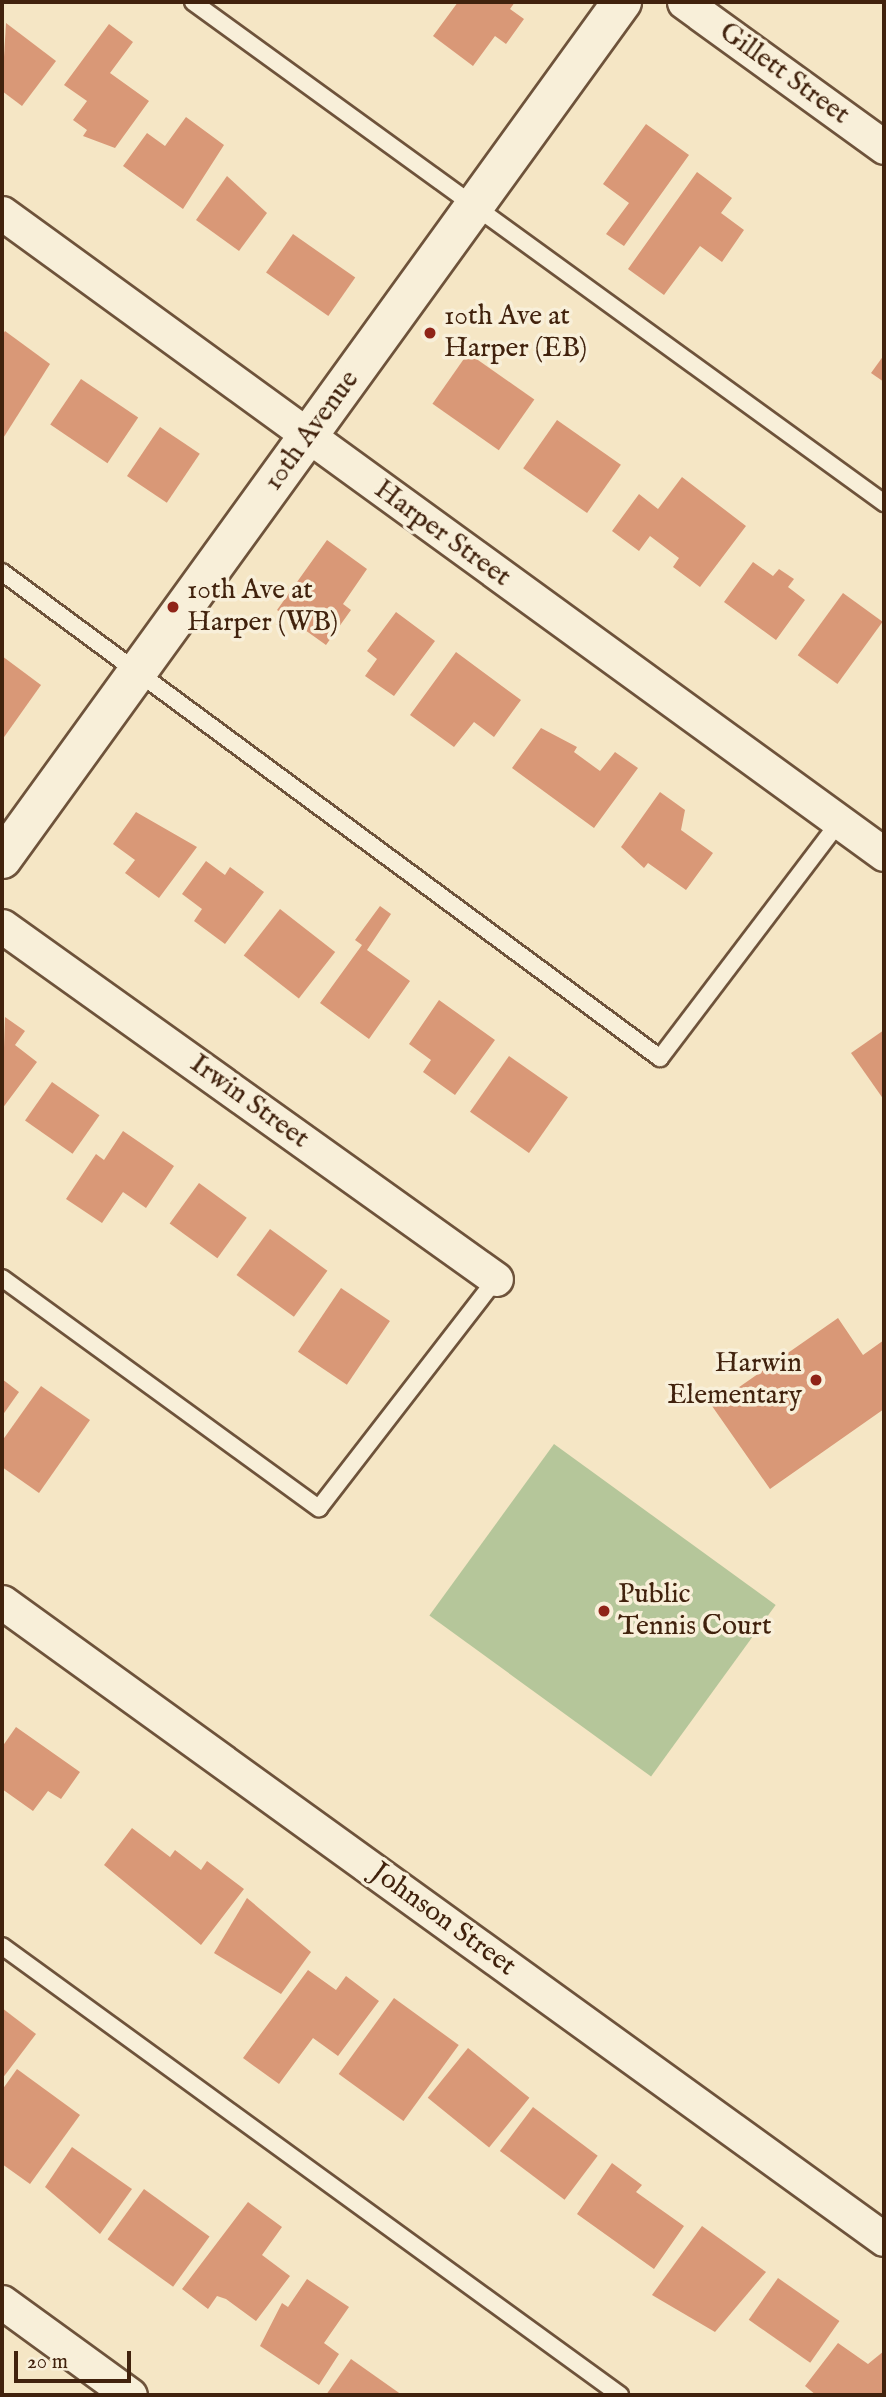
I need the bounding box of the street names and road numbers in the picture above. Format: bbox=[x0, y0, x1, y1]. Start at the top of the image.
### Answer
street label: Gillett Street bbox=[712, 16, 856, 132]
street label: 10th Avenue bbox=[257, 364, 367, 498]
street label: Harper Street bbox=[367, 473, 517, 595]
street label: Irwin Street bbox=[183, 1048, 315, 1156]
street label: Johnson Street bbox=[364, 1856, 522, 1984]

